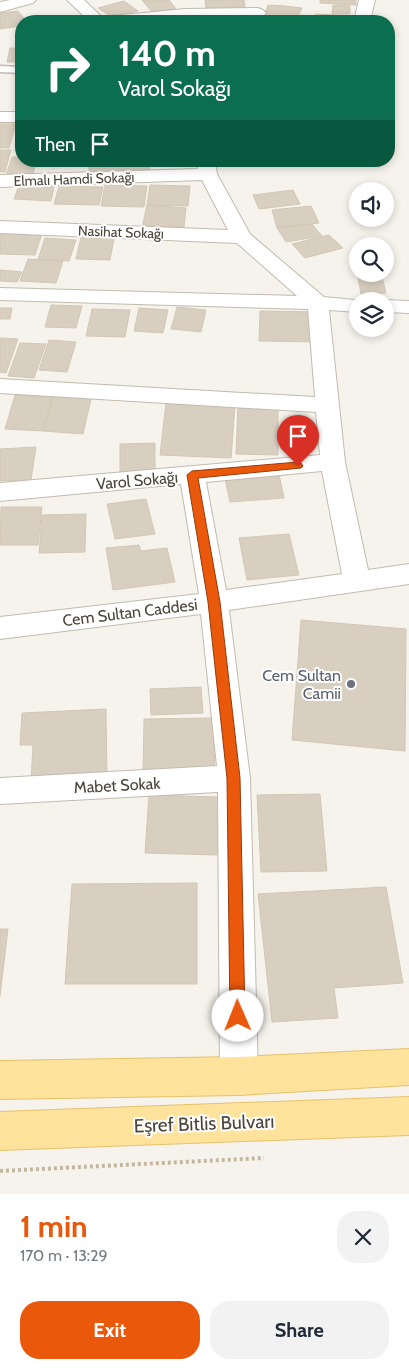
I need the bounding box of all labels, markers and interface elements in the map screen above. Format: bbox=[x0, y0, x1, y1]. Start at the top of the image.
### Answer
text: 140 m bbox=[118, 32, 216, 75]
icon: right bbox=[35, 35, 100, 100]
text: Varol Sokağı bbox=[118, 75, 231, 102]
icon: arrive bbox=[86, 130, 114, 158]
text: Then bbox=[35, 133, 76, 156]
street label: Elmalı Hamdi Sokağı bbox=[13, 168, 135, 190]
map controls bbox=[349, 182, 394, 337]
button: sound bbox=[349, 182, 394, 227]
street label: Nasihat Sokağı bbox=[78, 222, 164, 242]
button: search bbox=[349, 237, 394, 282]
button: layers bbox=[349, 292, 394, 337]
pin bbox=[277, 415, 319, 466]
icon: arrive bbox=[284, 422, 312, 450]
street label: Varol Sokağı bbox=[95, 467, 179, 494]
street label: Cem Sultan Caddesi bbox=[61, 595, 199, 630]
place label: Cem Sultan Camii bbox=[262, 666, 341, 703]
marker: Cem Sultan Camii bbox=[345, 678, 357, 690]
street label: Mabet Sokak bbox=[73, 774, 162, 797]
position arrow bbox=[211, 989, 263, 1041]
street label: Eşref Bitlis Bulvarı bbox=[133, 1110, 275, 1137]
text: 1 min bbox=[20, 1208, 88, 1245]
button: close bbox=[337, 1211, 389, 1263]
text: 170 m · 13:29 bbox=[20, 1246, 108, 1265]
button: Exit bbox=[20, 1301, 200, 1359]
button: Share bbox=[210, 1301, 389, 1359]

